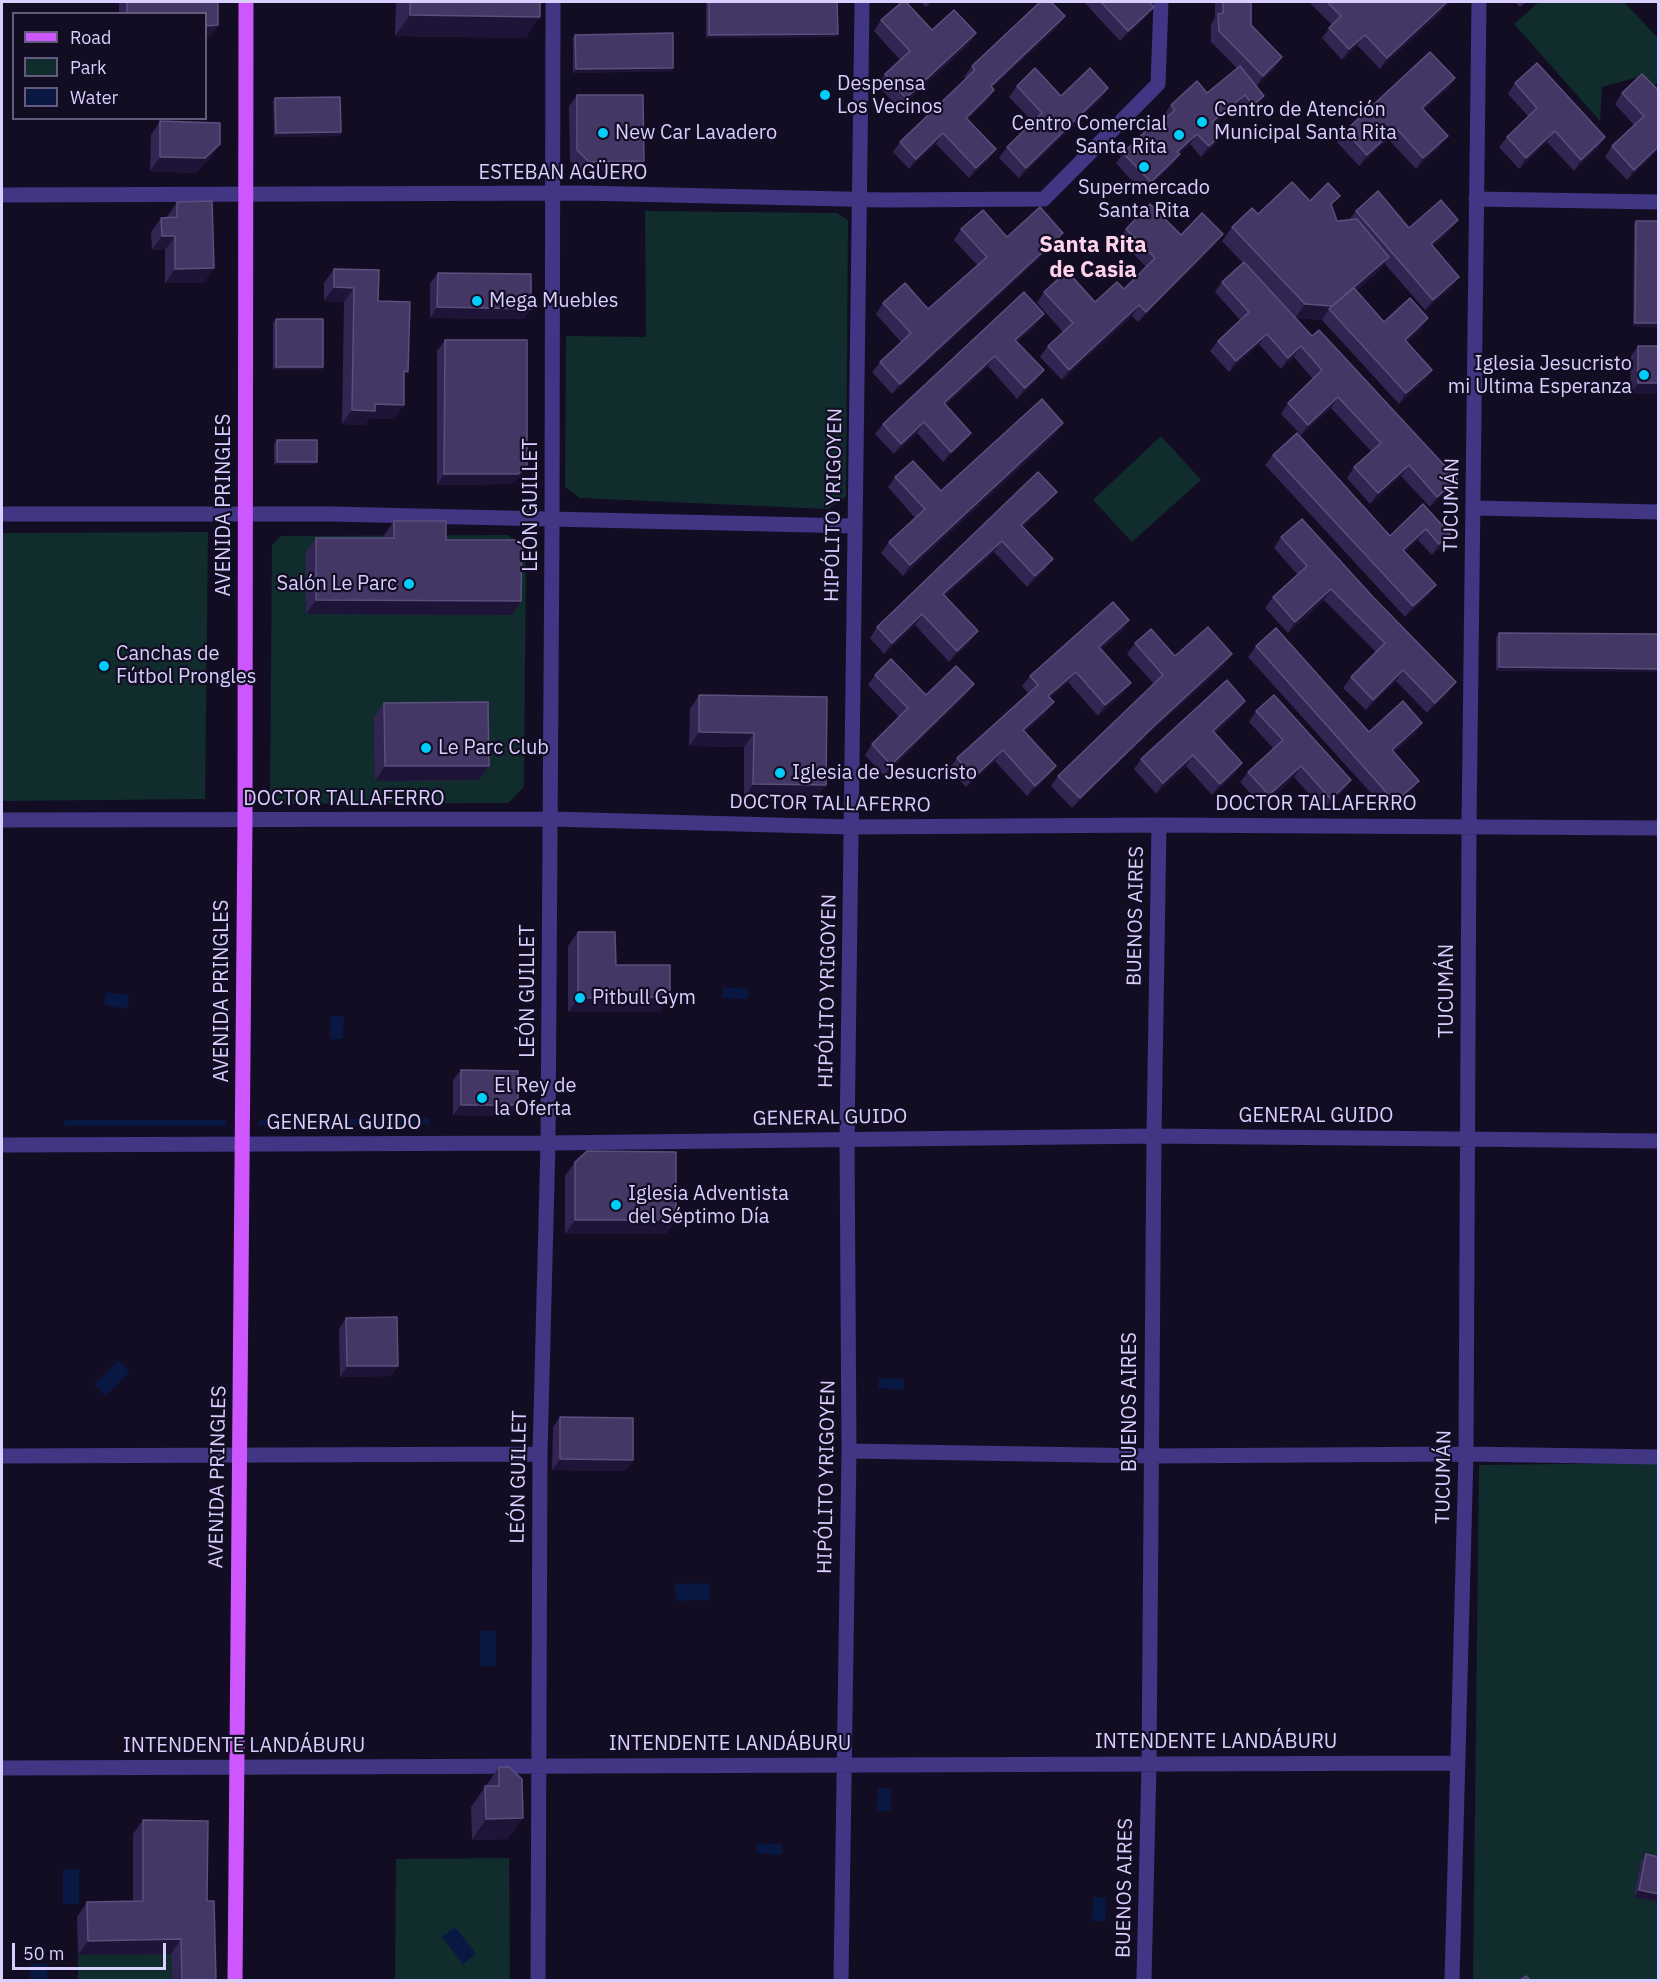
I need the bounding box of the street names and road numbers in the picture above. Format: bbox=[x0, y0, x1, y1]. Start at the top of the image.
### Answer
street label: ESTEBAN AGÜERO bbox=[478, 161, 648, 185]
street label: HIPÓLITO YRIGOYEN bbox=[820, 408, 848, 602]
street label: AVENIDA PRINGLES bbox=[212, 414, 236, 596]
street label: LEÓN GUILLET bbox=[519, 438, 543, 572]
street label: TUCUMÁN bbox=[1439, 458, 1465, 552]
street label: DOCTOR TALLAFERRO bbox=[243, 787, 445, 811]
street label: DOCTOR TALLAFERRO bbox=[729, 790, 931, 818]
street label: DOCTOR TALLAFERRO bbox=[1215, 792, 1417, 816]
street label: BUENOS AIRES bbox=[1123, 846, 1149, 986]
street label: HIPÓLITO YRIGOYEN bbox=[814, 894, 842, 1088]
street label: AVENIDA PRINGLES bbox=[210, 900, 234, 1082]
street label: LEÓN GUILLET bbox=[516, 924, 540, 1058]
street label: TUCUMÁN bbox=[1435, 944, 1459, 1038]
street label: GENERAL GUIDO bbox=[1239, 1104, 1393, 1128]
street label: GENERAL GUIDO bbox=[752, 1105, 908, 1131]
street label: GENERAL GUIDO bbox=[267, 1111, 421, 1135]
street label: BUENOS AIRES bbox=[1118, 1332, 1142, 1472]
street label: HIPÓLITO YRIGOYEN bbox=[813, 1380, 841, 1574]
street label: AVENIDA PRINGLES bbox=[204, 1385, 232, 1569]
street label: LEÓN GUILLET bbox=[506, 1410, 532, 1544]
street label: TUCUMÁN bbox=[1431, 1430, 1457, 1524]
street label: INTENDENTE LANDÁBURU bbox=[1095, 1730, 1337, 1754]
street label: INTENDENTE LANDÁBURU bbox=[609, 1732, 851, 1756]
street label: INTENDENTE LANDÁBURU bbox=[123, 1734, 365, 1758]
street label: BUENOS AIRES bbox=[1112, 1818, 1138, 1958]

